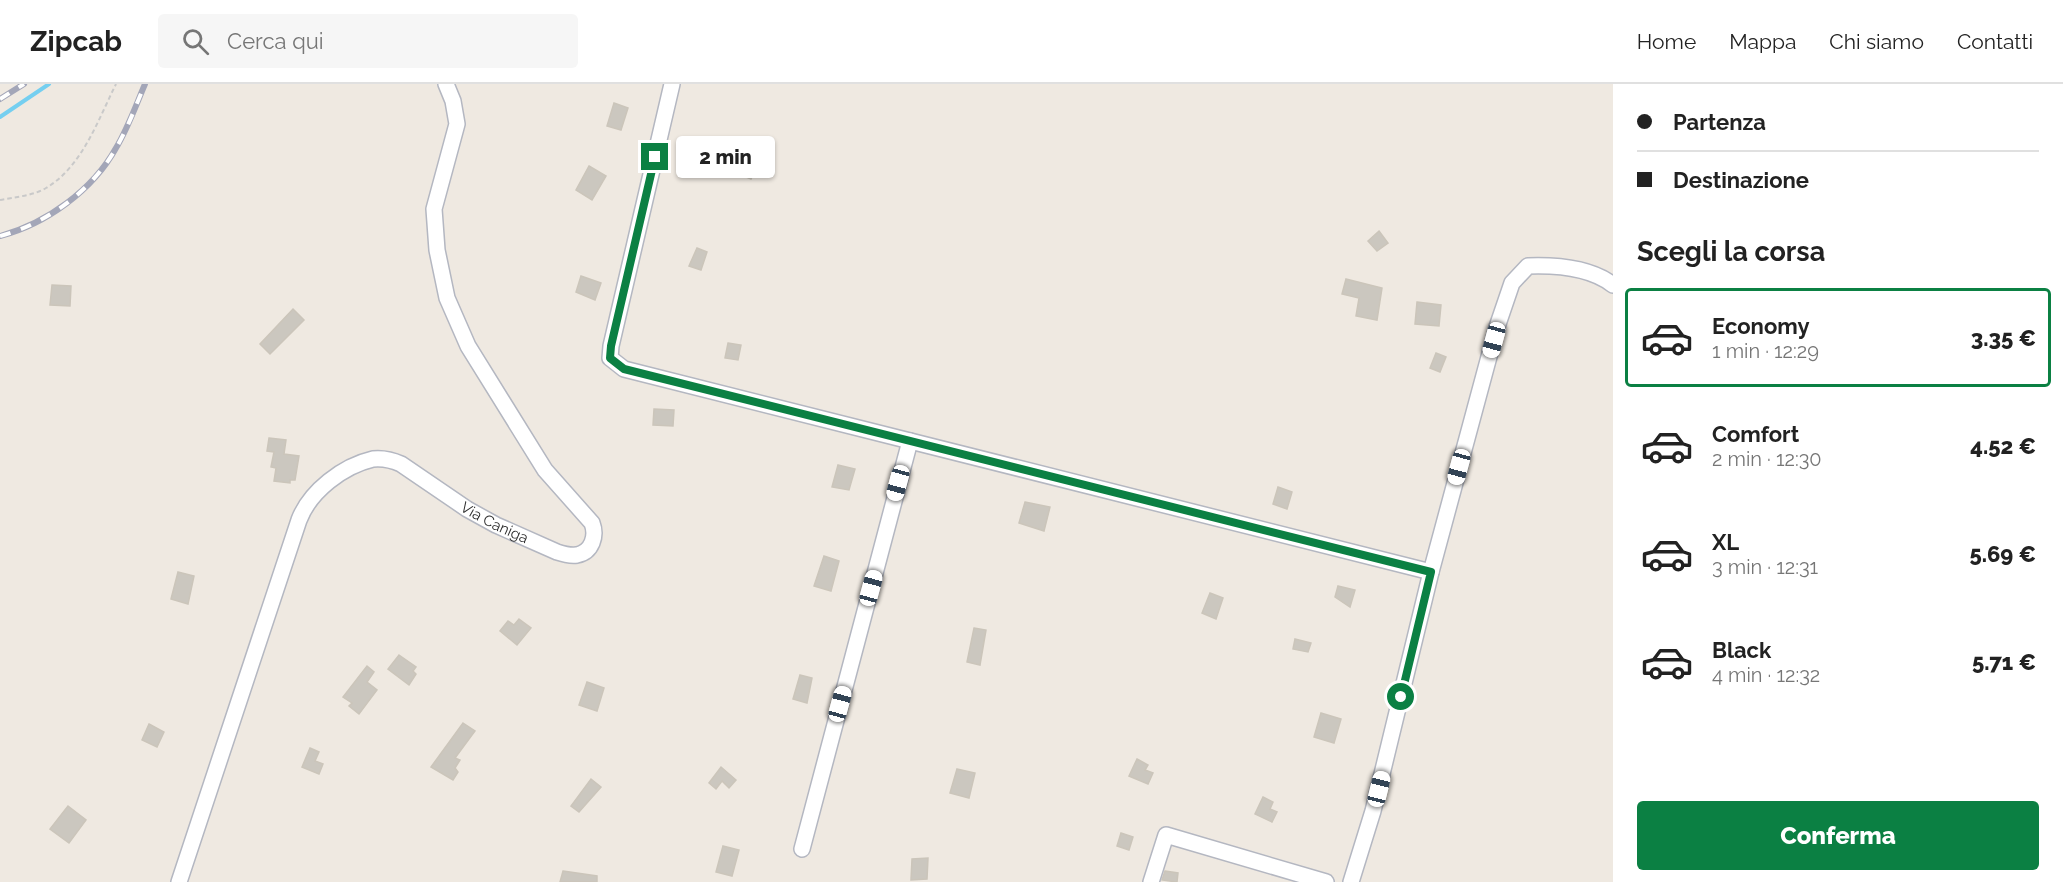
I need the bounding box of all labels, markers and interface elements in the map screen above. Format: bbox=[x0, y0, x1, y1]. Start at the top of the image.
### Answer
search box bbox=[158, 14, 578, 68]
text: Zipcab bbox=[30, 25, 122, 58]
icon: search bbox=[179, 25, 212, 58]
text: Cerca qui bbox=[227, 28, 324, 54]
text: Home bbox=[1637, 29, 1696, 54]
text: Mappa bbox=[1729, 29, 1796, 54]
text: Chi siamo bbox=[1829, 29, 1924, 54]
text: Contatti bbox=[1957, 29, 2033, 54]
text: Partenza bbox=[1673, 109, 1766, 135]
callout: 2 min bbox=[676, 136, 775, 178]
route end bbox=[641, 143, 668, 170]
text: 2 min bbox=[699, 145, 752, 169]
text: Destinazione bbox=[1673, 167, 1809, 193]
text: Scegli la corsa bbox=[1637, 236, 1825, 267]
icon: car bbox=[1640, 311, 1694, 365]
text: Economy bbox=[1712, 313, 1810, 339]
car bbox=[1481, 320, 1507, 360]
text: 3.35 € bbox=[1971, 325, 2036, 351]
text: 1 min · 12:29 bbox=[1712, 339, 1819, 363]
icon: car bbox=[1640, 419, 1694, 473]
text: Comfort bbox=[1712, 421, 1799, 447]
text: 4.52 € bbox=[1970, 433, 2036, 459]
car bbox=[1446, 447, 1472, 487]
text: 2 min · 12:30 bbox=[1712, 447, 1822, 471]
car bbox=[885, 463, 911, 503]
street label: Via Caniga bbox=[457, 498, 531, 547]
icon: car bbox=[1640, 527, 1694, 581]
text: XL bbox=[1712, 529, 1739, 555]
text: 5.69 € bbox=[1969, 541, 2036, 567]
text: 3 min · 12:31 bbox=[1712, 555, 1818, 579]
car bbox=[858, 568, 884, 608]
icon: car bbox=[1640, 635, 1694, 689]
text: Black bbox=[1712, 637, 1771, 663]
text: 5.71 € bbox=[1972, 649, 2036, 675]
text: 4 min · 12:32 bbox=[1712, 663, 1820, 687]
route start bbox=[1387, 683, 1414, 710]
car bbox=[827, 684, 853, 724]
car bbox=[1366, 769, 1392, 809]
button: Conferma bbox=[1637, 801, 2039, 870]

